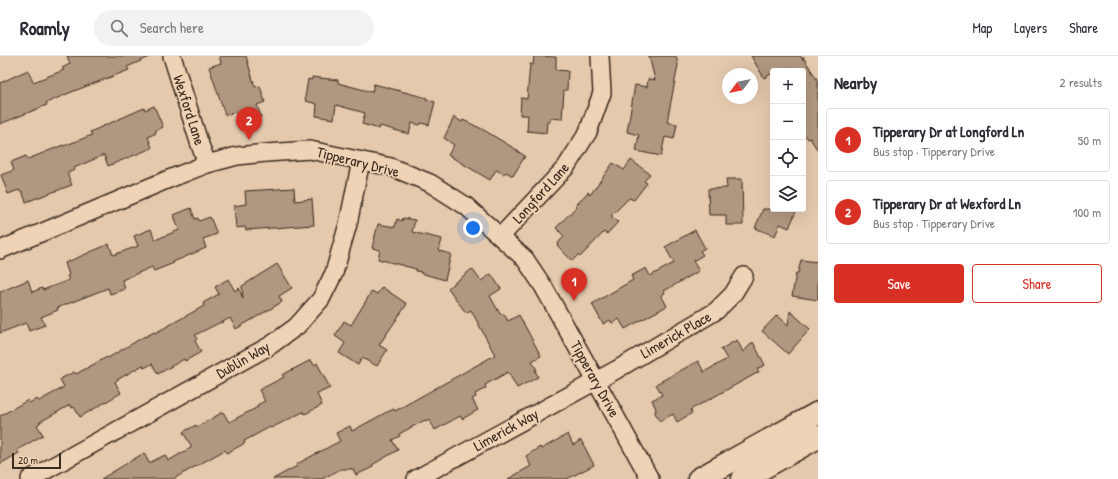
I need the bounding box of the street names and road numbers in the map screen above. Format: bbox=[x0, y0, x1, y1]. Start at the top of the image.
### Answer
street label: Wexford Lane bbox=[168, 72, 211, 148]
street label: Tipperary Drive bbox=[315, 141, 402, 182]
street label: Longford Lane bbox=[507, 157, 574, 228]
street label: Limerick Place bbox=[636, 306, 715, 363]
street label: Dublin Way bbox=[212, 336, 273, 383]
street label: Tipperary Drive bbox=[566, 337, 625, 421]
street label: Limerick Way bbox=[470, 403, 542, 456]

